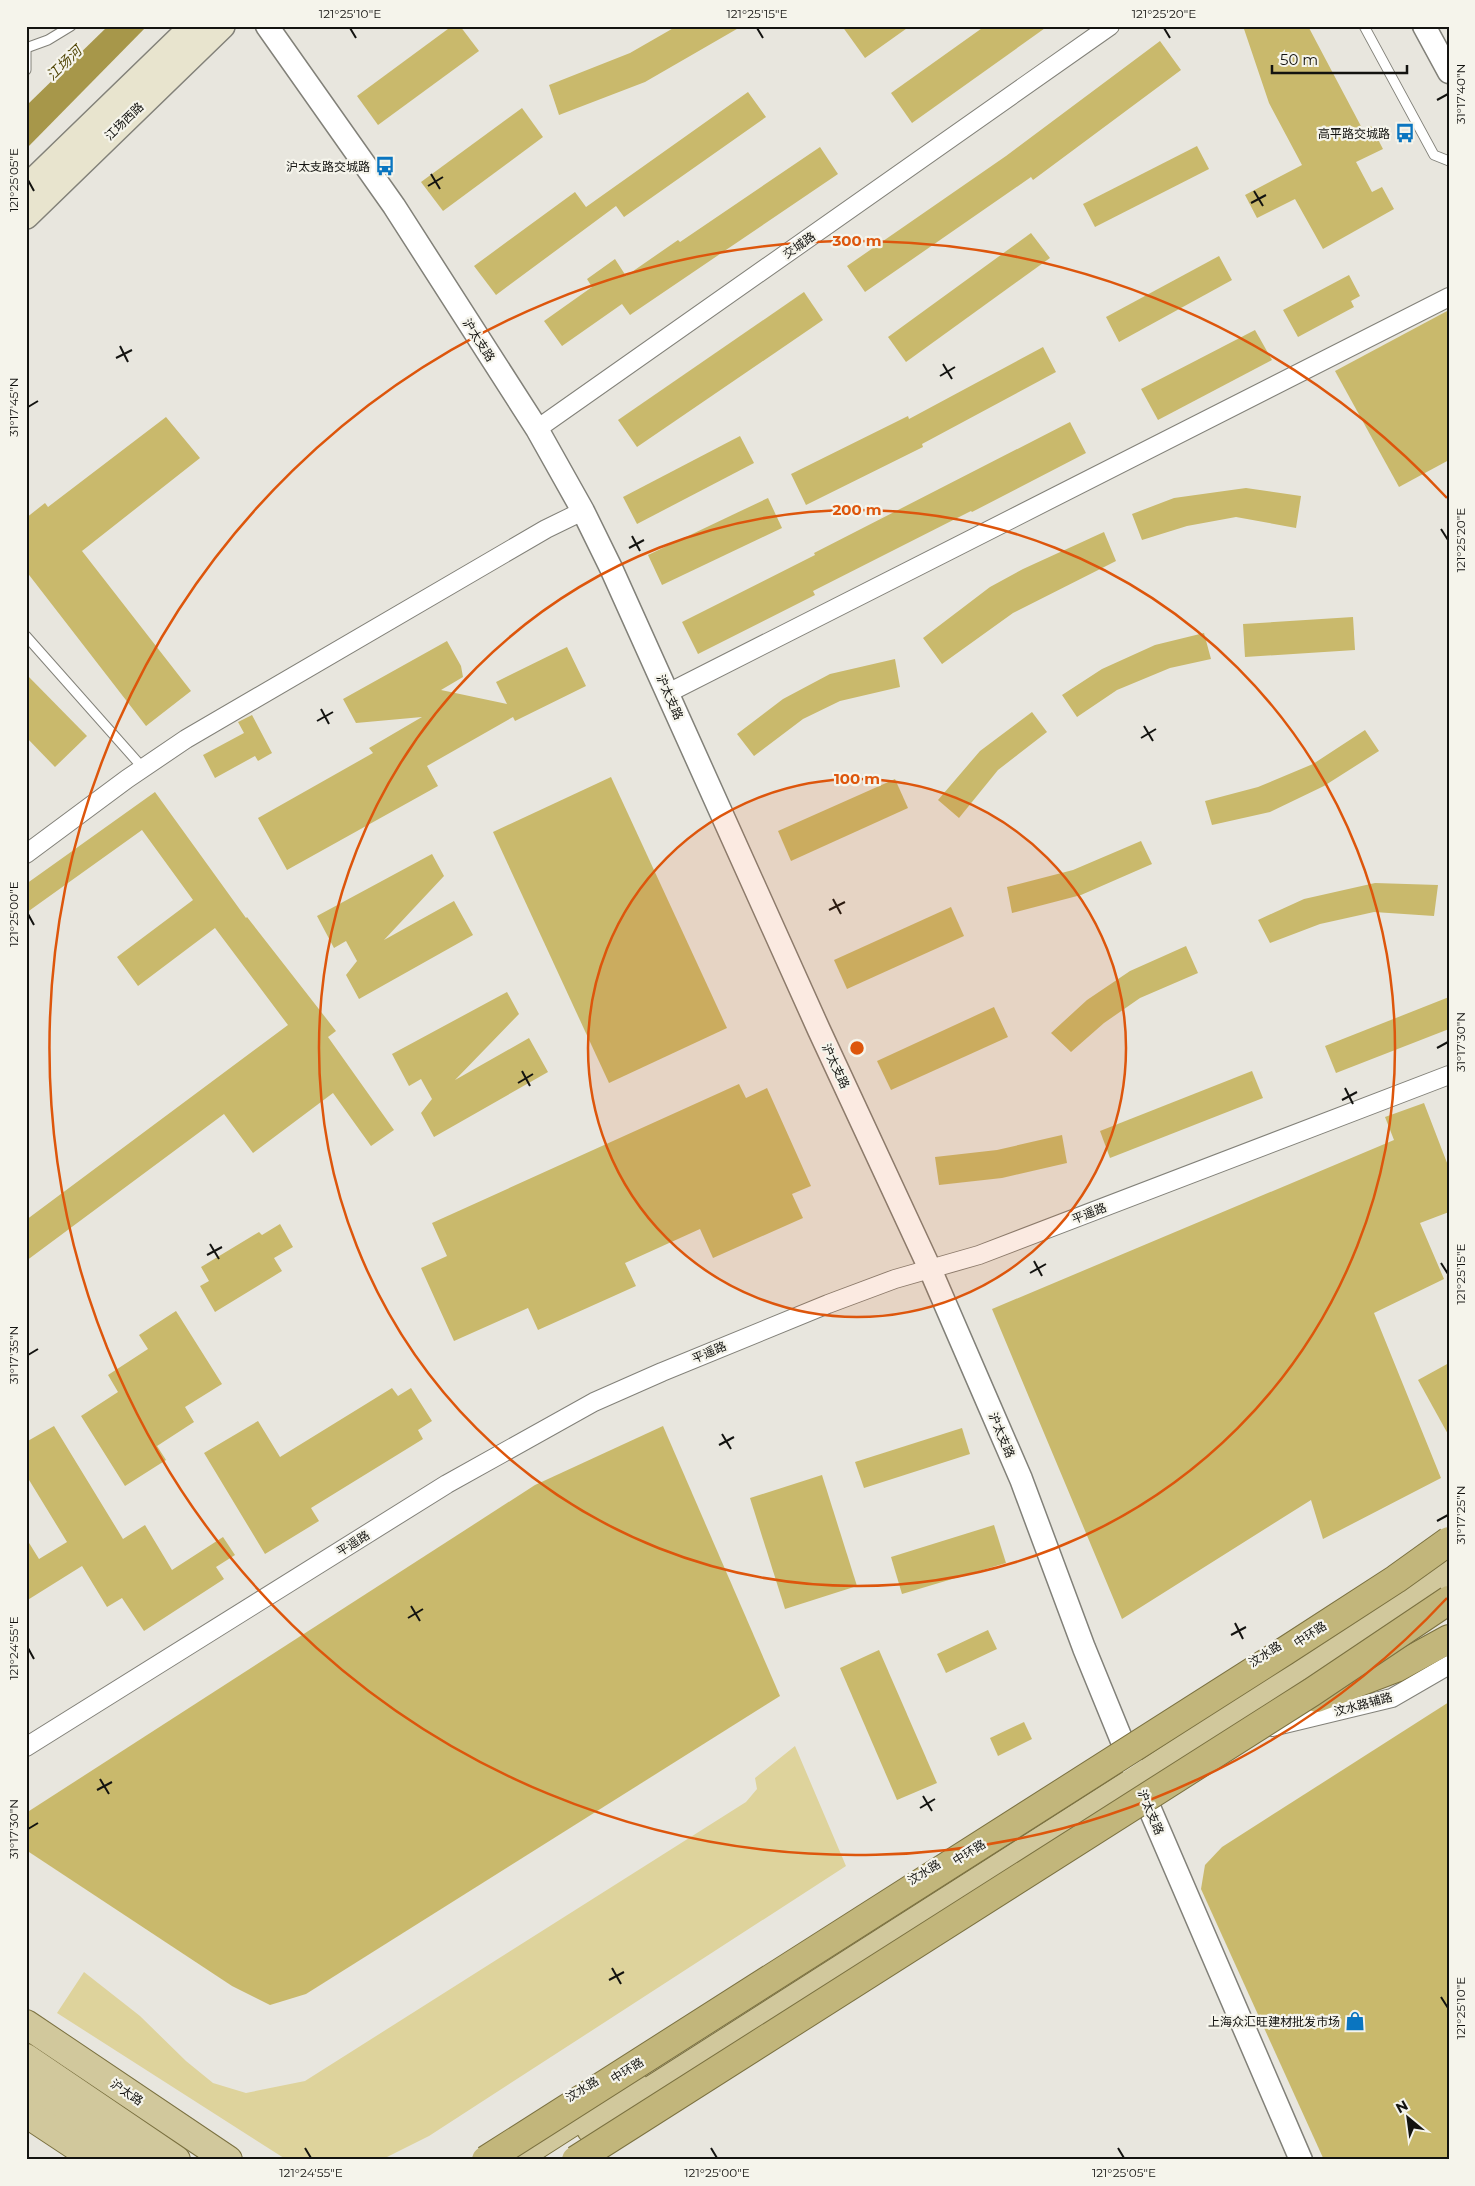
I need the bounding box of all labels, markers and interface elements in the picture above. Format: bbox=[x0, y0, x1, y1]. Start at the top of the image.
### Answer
text: 121°25'10"E bbox=[319, 6, 381, 21]
text: 121°25'15"E bbox=[726, 6, 788, 21]
text: 121°25'20"E bbox=[1132, 6, 1196, 21]
water label: 江场河 bbox=[43, 40, 88, 84]
scale bar bbox=[1272, 42, 1408, 74]
text: 50 m bbox=[1280, 50, 1318, 69]
text: 31°17'40"N bbox=[1453, 64, 1468, 124]
street label: 江场西路 bbox=[102, 99, 146, 143]
bus stop icon: 高平路交城路 bbox=[1394, 122, 1416, 144]
place label: 高平路交城路 bbox=[1318, 126, 1390, 141]
text: 121°25'05"E bbox=[6, 148, 21, 212]
bus stop icon: 沪太支路交城路 bbox=[374, 155, 396, 177]
place label: 沪太支路交城路 bbox=[286, 159, 370, 174]
street label: 交城路 bbox=[780, 229, 818, 261]
text: 300 m bbox=[831, 231, 882, 250]
street label: 沪太支路 bbox=[460, 316, 498, 364]
text: 31°17'45"N bbox=[6, 377, 21, 437]
text: 200 m bbox=[832, 500, 882, 519]
text: 121°25'20"E bbox=[1453, 508, 1468, 572]
street label: 沪太支路 bbox=[653, 672, 687, 722]
text: 100 m bbox=[834, 769, 880, 788]
text: 121°25'00"E bbox=[6, 881, 21, 947]
text: 31°17'30"N bbox=[1453, 1012, 1468, 1072]
centre of rings bbox=[848, 1039, 866, 1057]
street label: 沪太支路 bbox=[819, 1041, 853, 1091]
street label: 平遥路 bbox=[1070, 1200, 1108, 1226]
text: 121°25'15"E bbox=[1453, 1243, 1468, 1305]
text: 31°17'35"N bbox=[6, 1326, 21, 1384]
street label: 平遥路 bbox=[689, 1338, 729, 1366]
street label: 沪太支路 bbox=[986, 1410, 1018, 1460]
text: 31°17'25"N bbox=[1453, 1486, 1468, 1544]
street label: 平遥路 bbox=[334, 1527, 372, 1559]
text: 121°24'55"E bbox=[6, 1616, 21, 1680]
street label: 中环路 bbox=[1291, 1618, 1329, 1650]
street label: 汶水路 bbox=[1246, 1638, 1284, 1670]
street label: 汶水路辅路 bbox=[1332, 1689, 1394, 1719]
street label: 沪太支路 bbox=[1135, 1787, 1167, 1837]
text: 31°17'30"N bbox=[6, 1799, 21, 1859]
street label: 中环路 bbox=[950, 1836, 988, 1868]
street label: 汶水路 bbox=[905, 1856, 943, 1888]
text: 121°25'10"E bbox=[1453, 1977, 1468, 2039]
shop icon: 上海众汇旺建材批发市场 bbox=[1344, 2010, 1366, 2032]
place label: 上海众汇旺建材批发市场 bbox=[1208, 2014, 1340, 2029]
street label: 中环路 bbox=[608, 2054, 646, 2086]
street label: 汶水路 bbox=[563, 2073, 601, 2105]
street label: 沪太路 bbox=[108, 2076, 146, 2108]
north arrow bbox=[1382, 2094, 1432, 2144]
text: N bbox=[1392, 2096, 1411, 2117]
text: 121°24'55"E bbox=[279, 2165, 343, 2180]
text: 121°25'00"E bbox=[684, 2165, 750, 2180]
text: 121°25'05"E bbox=[1092, 2165, 1156, 2180]

